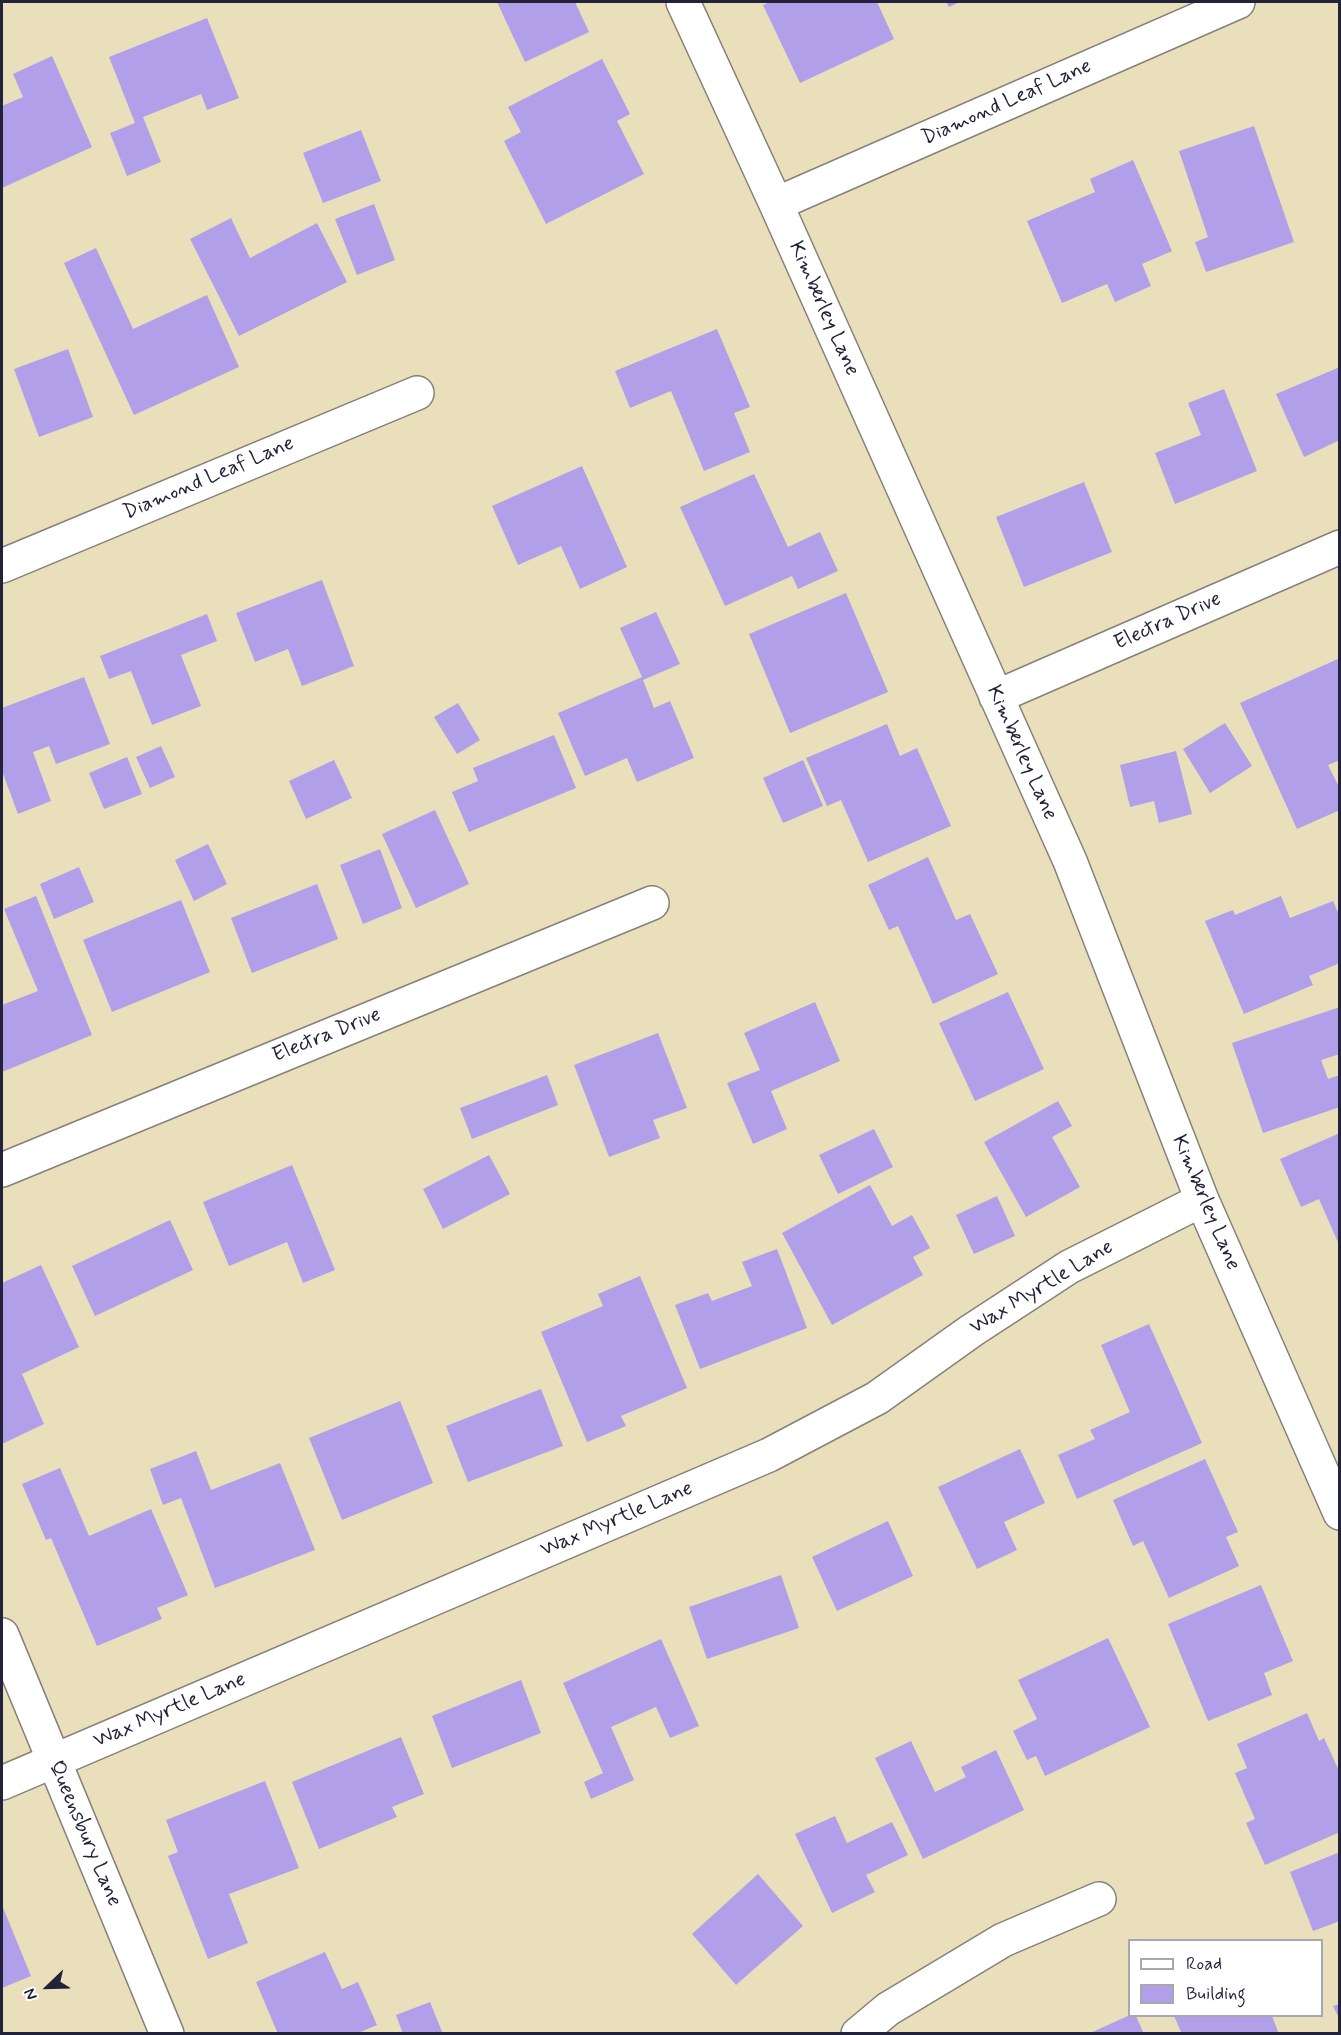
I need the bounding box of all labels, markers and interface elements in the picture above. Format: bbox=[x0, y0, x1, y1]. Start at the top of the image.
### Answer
street label: Diamond Leaf Lane bbox=[918, 54, 1096, 152]
street label: Kimberley Lane bbox=[782, 238, 864, 380]
street label: Diamond Leaf Lane bbox=[120, 432, 298, 526]
street label: Electra Drive bbox=[1110, 587, 1226, 657]
street label: Kimberley Lane bbox=[980, 682, 1062, 824]
street label: Electra Drive bbox=[269, 1003, 385, 1069]
street label: Kimberley Lane bbox=[1165, 1132, 1245, 1274]
street label: Wax Myrtle Lane bbox=[966, 1235, 1118, 1341]
street label: Wax Myrtle Lane bbox=[537, 1477, 697, 1563]
street label: Wax Myrtle Lane bbox=[90, 1668, 250, 1754]
street label: Queensbury Lane bbox=[42, 1757, 126, 1911]
legend bbox=[1128, 1939, 1323, 2017]
text: Road bbox=[1186, 1952, 1222, 1976]
north arrow bbox=[18, 1957, 78, 2017]
text: Building bbox=[1186, 1982, 1246, 2006]
text: N bbox=[19, 1985, 43, 2003]

